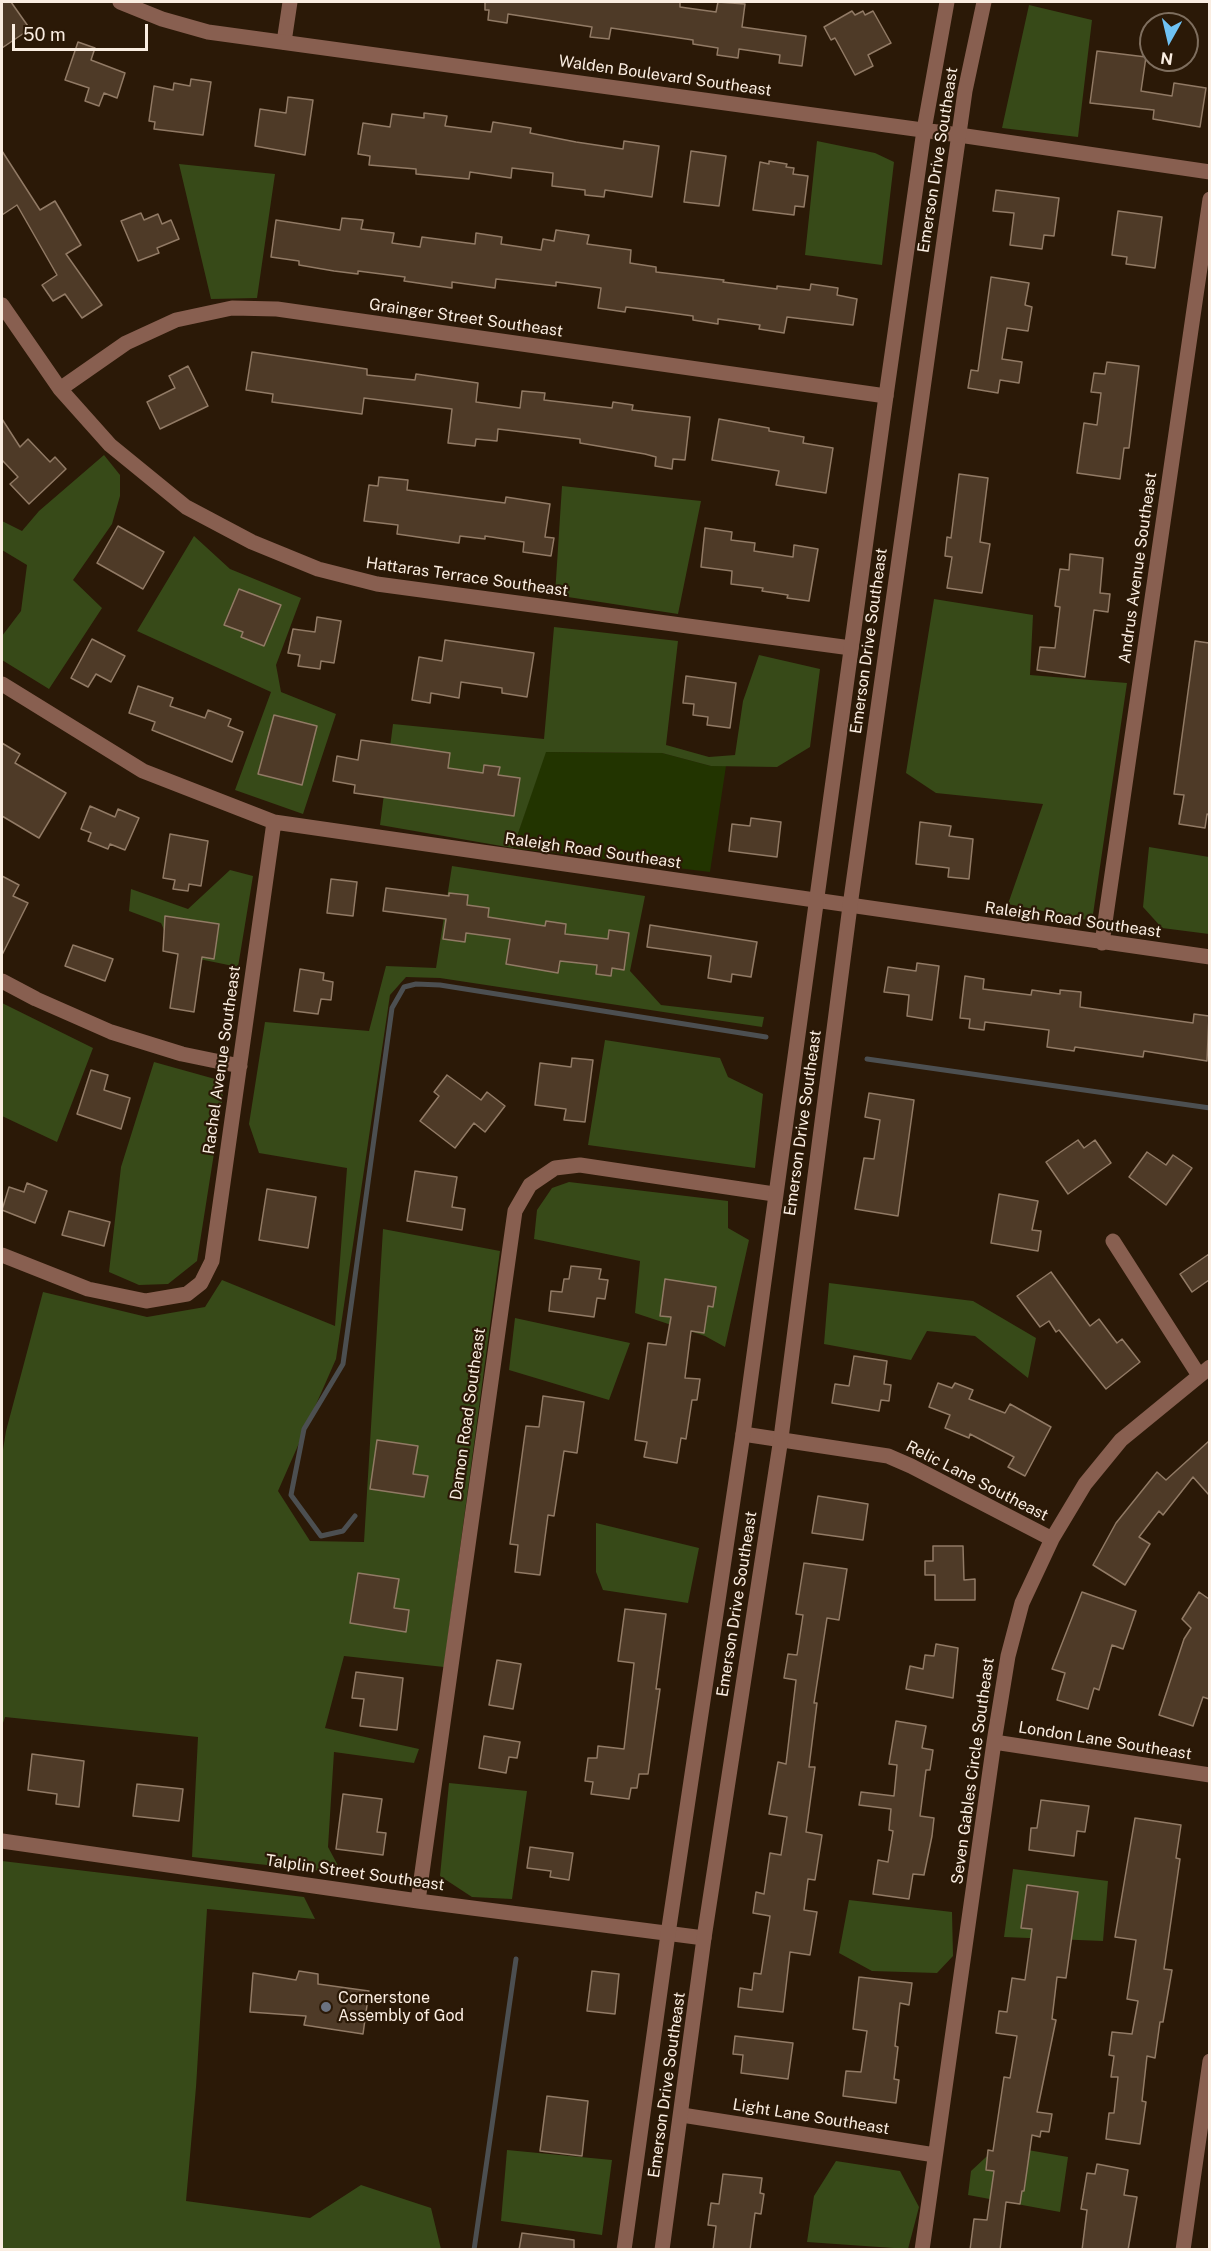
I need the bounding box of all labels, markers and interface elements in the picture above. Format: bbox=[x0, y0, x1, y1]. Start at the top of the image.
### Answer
scale bar bbox=[15, 12, 152, 50]
north arrow bbox=[1139, 12, 1199, 72]
text: 50 m bbox=[23, 24, 66, 45]
text: N bbox=[1159, 48, 1174, 69]
street label: Walden Boulevard Southeast bbox=[557, 52, 773, 100]
street label: Emerson Drive Southeast bbox=[914, 66, 962, 254]
street label: Grainger Street Southeast bbox=[368, 295, 564, 341]
street label: Andrus Avenue Southeast bbox=[1115, 471, 1161, 665]
street label: Emerson Drive Southeast bbox=[846, 547, 892, 735]
street label: Hattaras Terrace Southeast bbox=[364, 553, 570, 601]
street label: Raleigh Road Southeast bbox=[503, 829, 683, 873]
street label: Raleigh Road Southeast bbox=[983, 898, 1163, 942]
street label: Rachel Avenue Southeast bbox=[199, 964, 245, 1156]
street label: Emerson Drive Southeast bbox=[780, 1029, 826, 1217]
street label: Damon Road Southeast bbox=[446, 1326, 490, 1502]
street label: Relic Lane Southeast bbox=[903, 1437, 1051, 1525]
street label: Emerson Drive Southeast bbox=[713, 1510, 761, 1698]
street label: Seven Gables Circle Southeast bbox=[948, 1656, 998, 1886]
street label: London Lane Southeast bbox=[1017, 1718, 1193, 1764]
street label: Talplin Street Southeast bbox=[264, 1851, 446, 1895]
place label: Cornerstone Assembly of God bbox=[338, 1988, 464, 2026]
street label: Emerson Drive Southeast bbox=[644, 1991, 690, 2179]
marker: Cornerstone Assembly of God bbox=[319, 2000, 333, 2014]
street label: Light Lane Southeast bbox=[731, 2095, 891, 2139]

